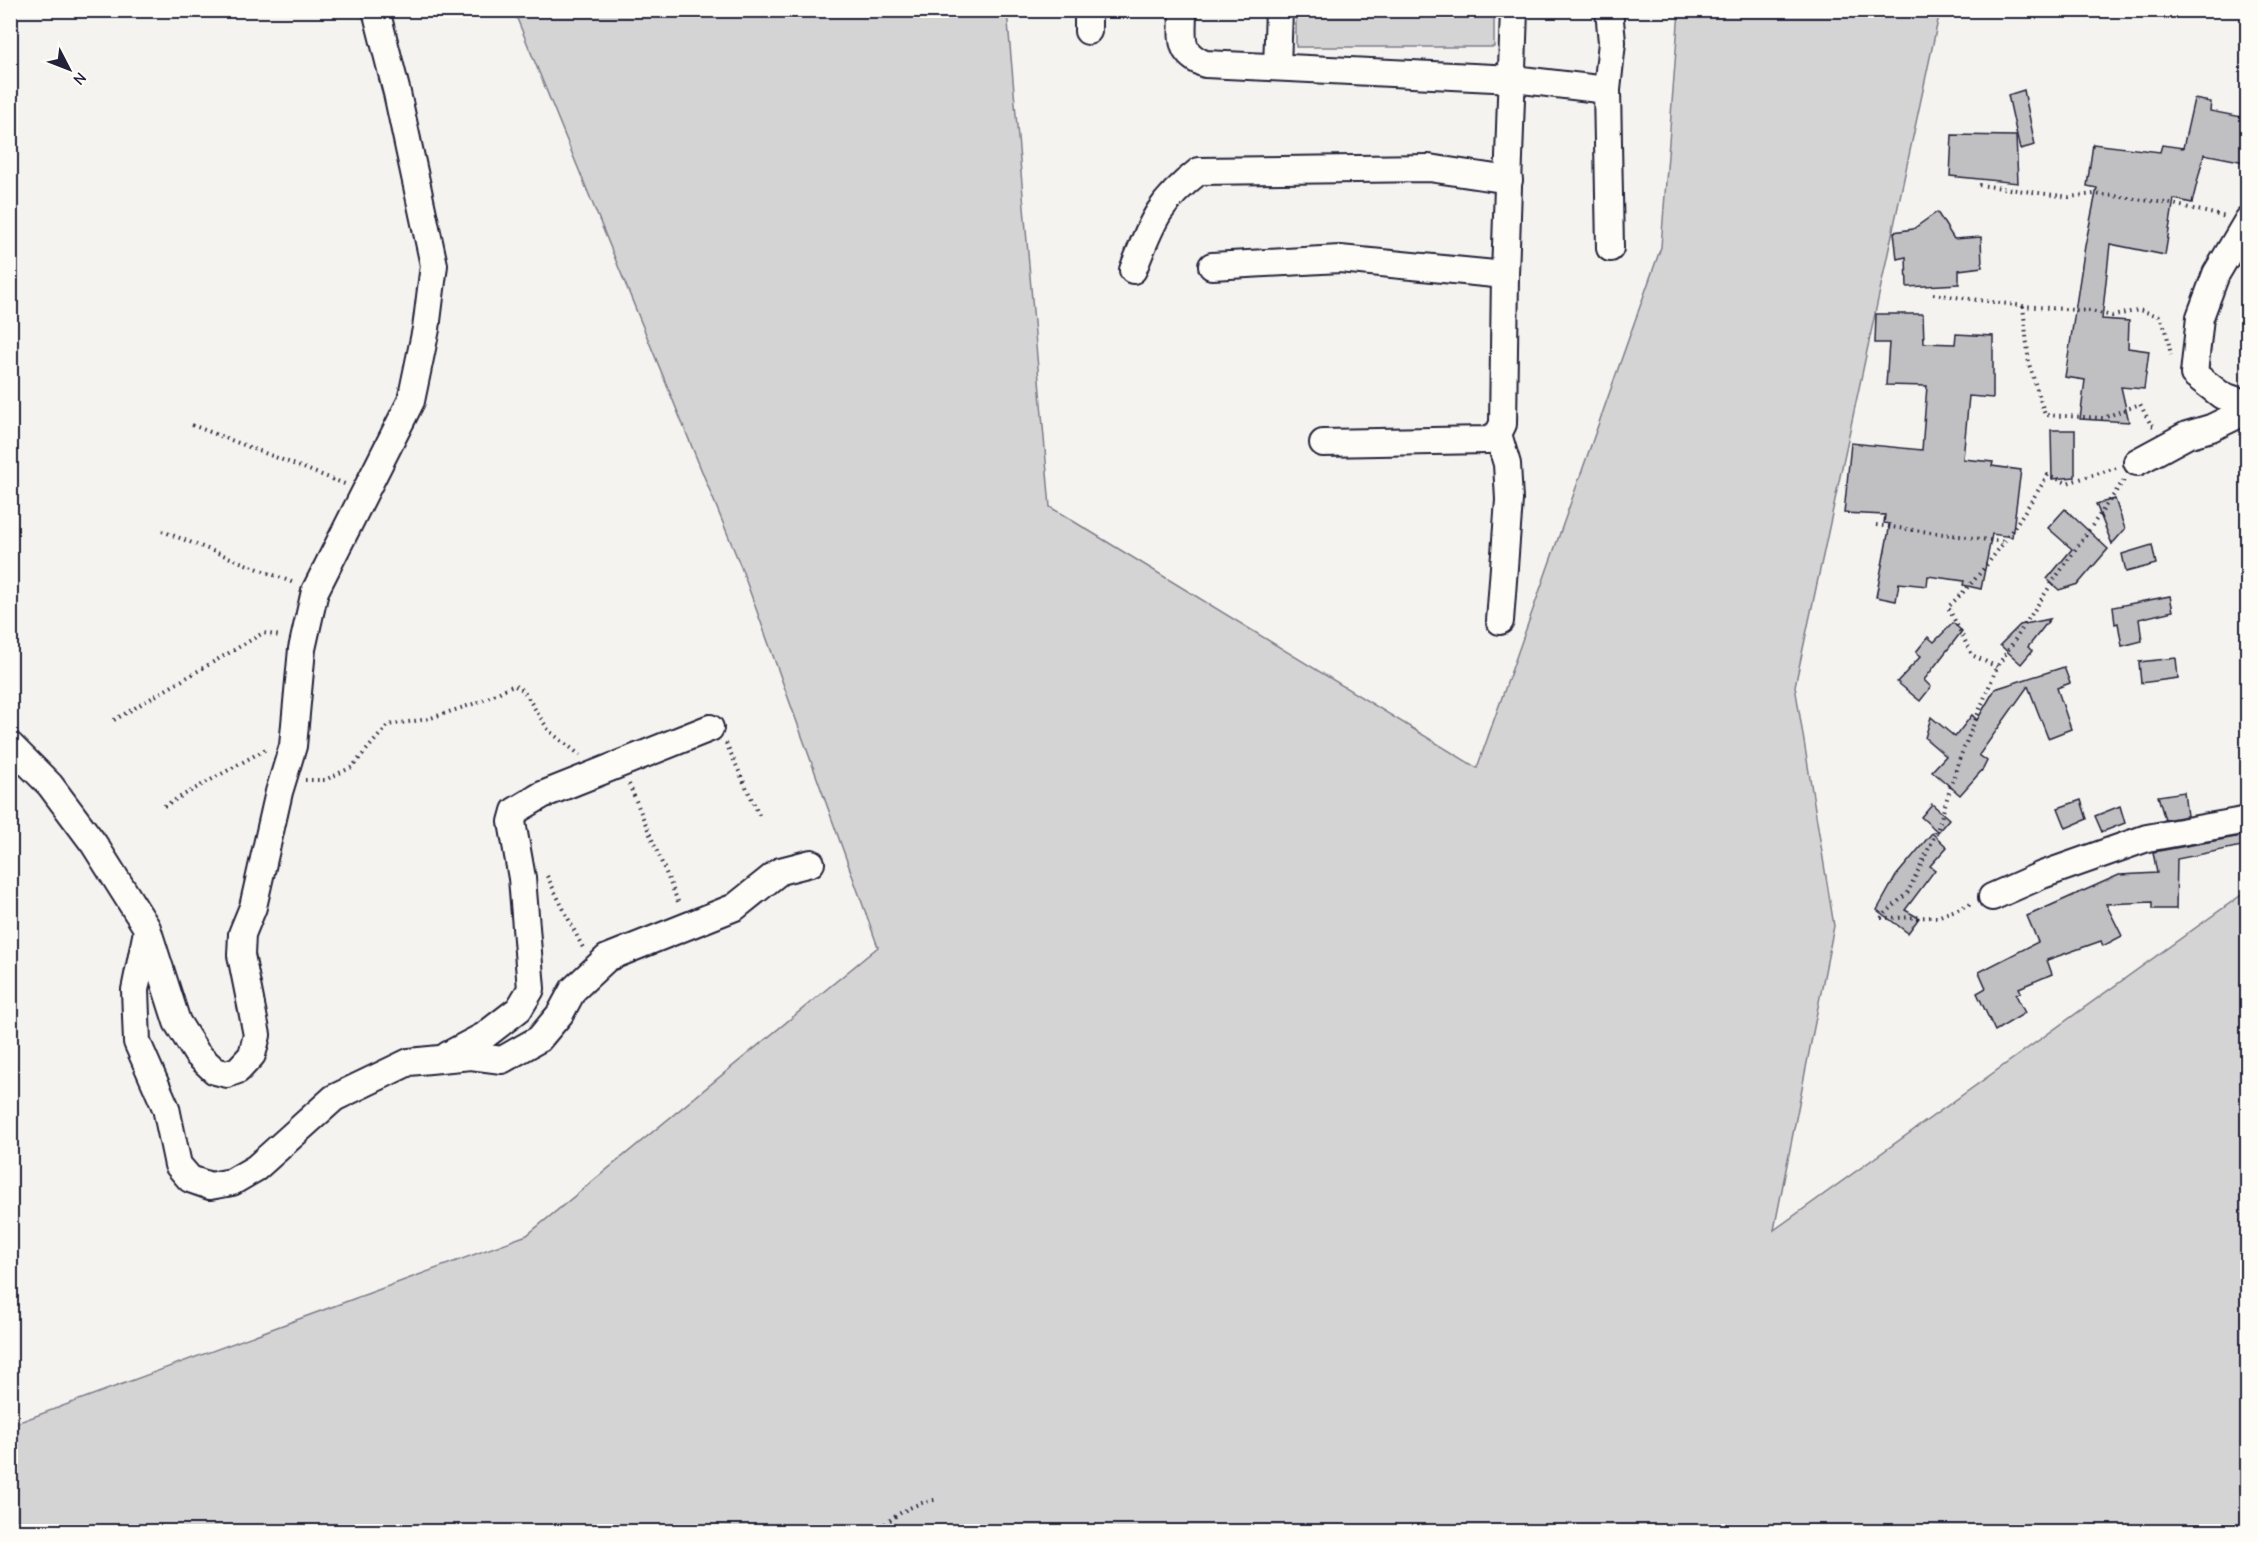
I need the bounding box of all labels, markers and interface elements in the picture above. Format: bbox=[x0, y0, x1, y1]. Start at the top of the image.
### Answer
north arrow bbox=[39, 39, 99, 99]
text: N bbox=[69, 68, 90, 88]

